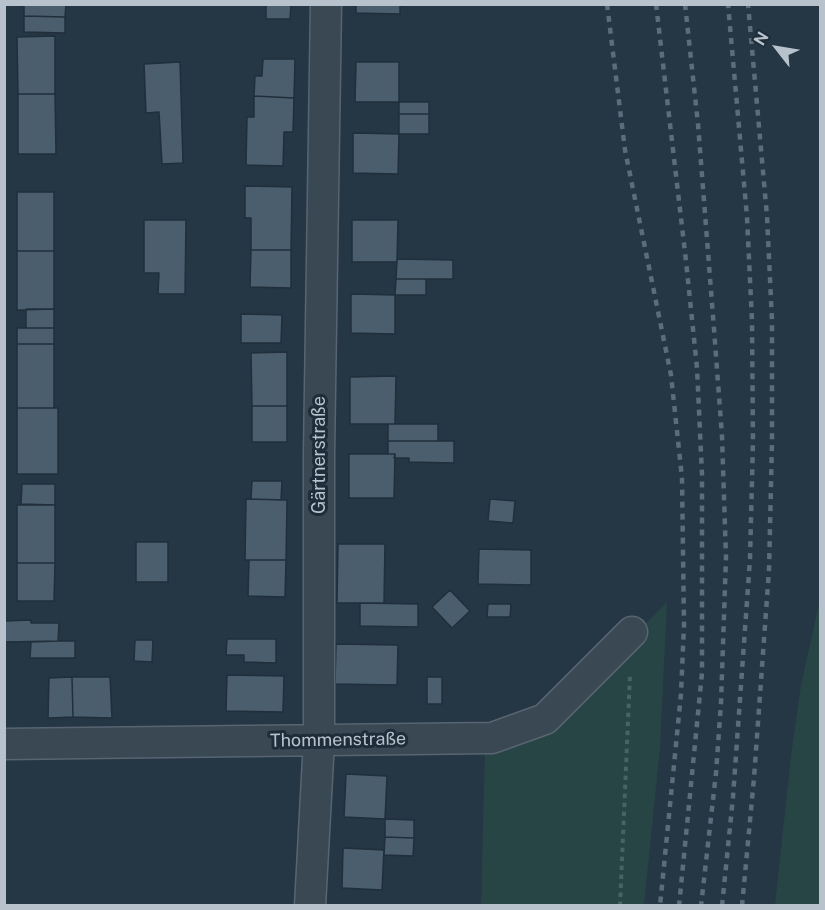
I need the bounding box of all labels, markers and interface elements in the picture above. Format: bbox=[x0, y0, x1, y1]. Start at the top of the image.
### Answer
north arrow bbox=[747, 18, 807, 78]
text: N bbox=[750, 28, 773, 49]
street label: Gärtnerstraße bbox=[308, 396, 330, 514]
street label: Thommenstraße bbox=[270, 728, 406, 752]

